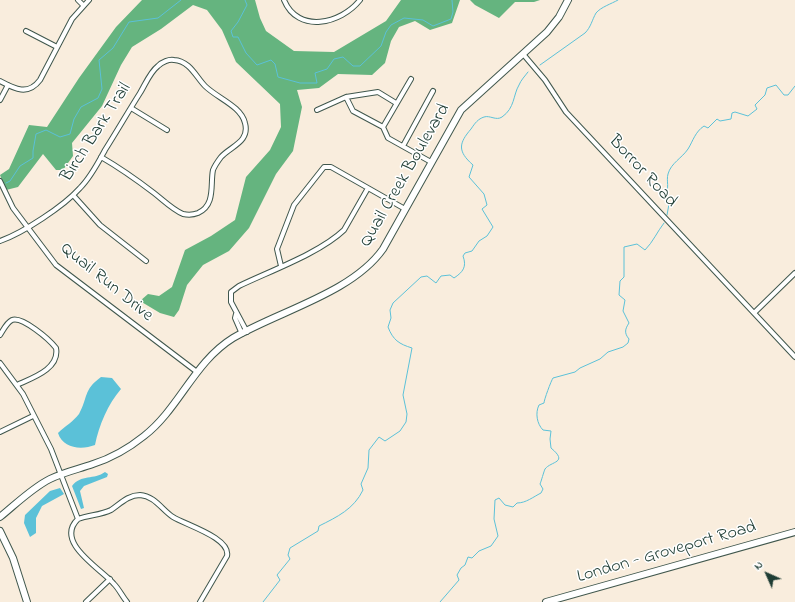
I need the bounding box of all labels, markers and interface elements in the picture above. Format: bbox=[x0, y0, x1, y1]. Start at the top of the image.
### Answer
street label: Birch Bark Trail bbox=[57, 79, 137, 187]
street label: Quail Creek Boulevard bbox=[356, 101, 456, 251]
street label: Borror Road bbox=[603, 131, 681, 213]
street label: Quail Run Drive bbox=[55, 239, 157, 327]
street label: London - Groveport Road bbox=[575, 517, 759, 589]
north arrow bbox=[747, 554, 787, 594]
text: N bbox=[750, 557, 767, 574]

